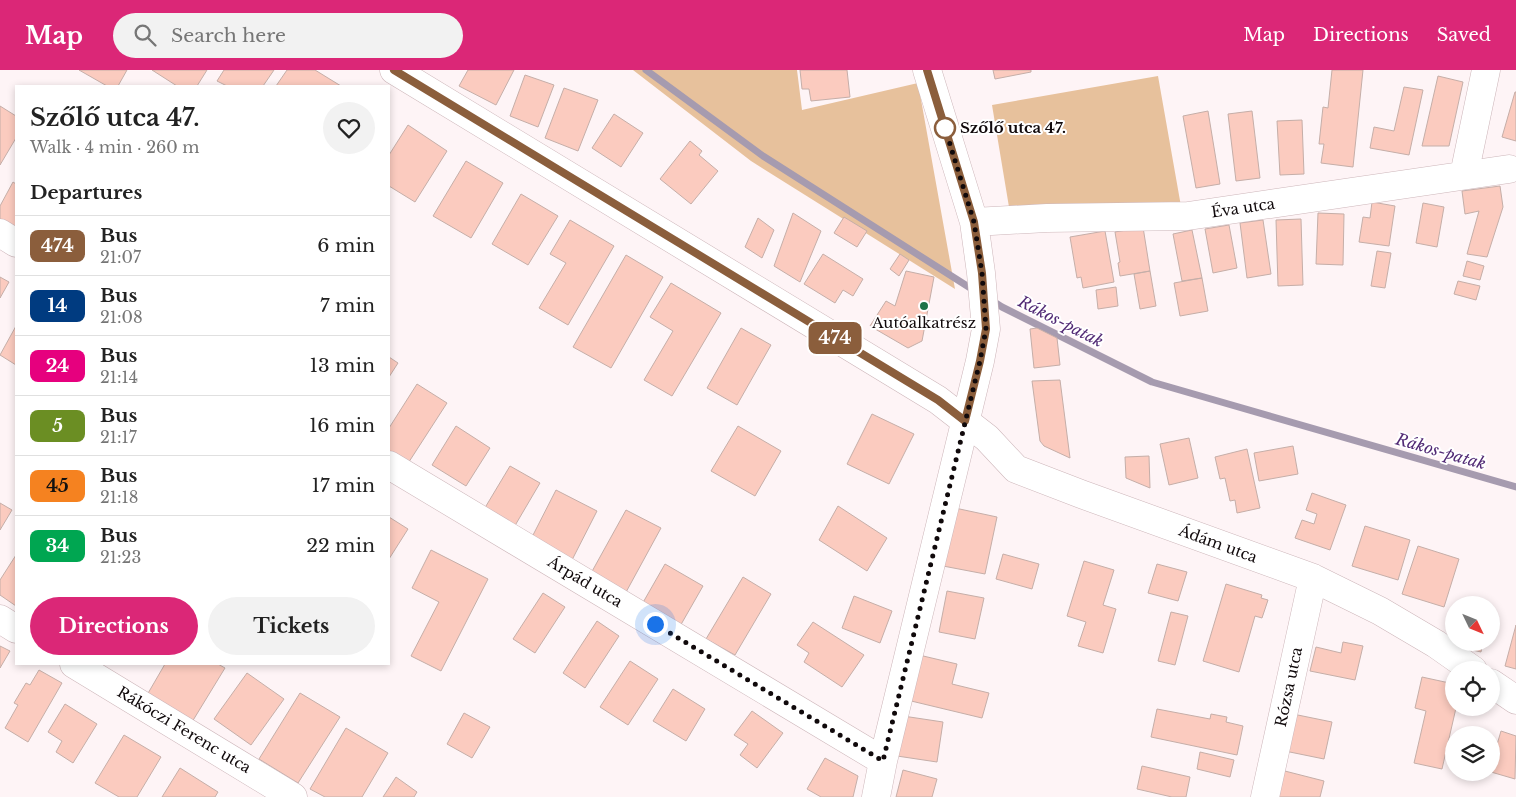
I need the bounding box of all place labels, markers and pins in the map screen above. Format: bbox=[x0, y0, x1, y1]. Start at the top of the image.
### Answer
marker: Szőlő utca 47. bbox=[934, 117, 956, 139]
place label: Szőlő utca 47. bbox=[960, 118, 1066, 137]
marker: Autóalkatrész bbox=[918, 300, 930, 312]
place label: Autóalkatrész bbox=[871, 313, 976, 332]

